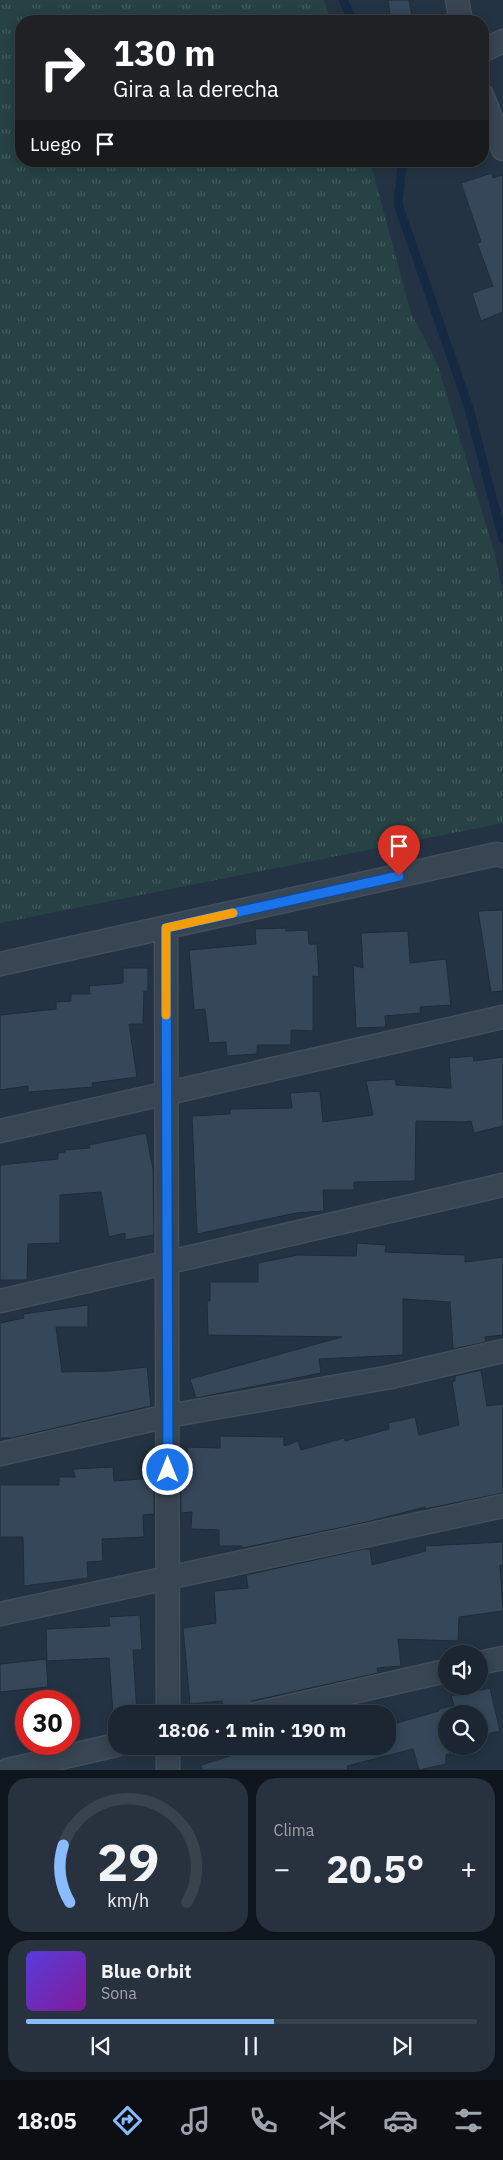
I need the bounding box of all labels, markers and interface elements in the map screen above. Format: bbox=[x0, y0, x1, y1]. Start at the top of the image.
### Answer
text: 130 m bbox=[113, 30, 216, 76]
icon: right bbox=[30, 35, 95, 100]
text: Gira a la derecha bbox=[113, 74, 279, 103]
icon: arrive bbox=[91, 130, 119, 158]
text: Luego bbox=[30, 132, 81, 156]
pin bbox=[378, 825, 420, 876]
icon: arrive bbox=[385, 832, 413, 860]
position arrow bbox=[141, 1443, 193, 1495]
map controls bbox=[438, 1645, 488, 1755]
button: sound bbox=[438, 1645, 488, 1695]
speed limit sign: 30 bbox=[15, 1690, 80, 1755]
button: search bbox=[438, 1705, 488, 1755]
text: 18:06 · 1 min · 190 m bbox=[158, 1718, 346, 1742]
text: Clima bbox=[274, 1820, 314, 1840]
text: 29 bbox=[97, 1828, 159, 1895]
text: 20.5° bbox=[326, 1844, 424, 1893]
text: − bbox=[274, 1850, 290, 1887]
text: + bbox=[460, 1850, 477, 1887]
text: km/h bbox=[107, 1889, 149, 1912]
text: Blue Orbit bbox=[101, 1959, 191, 1983]
text: Sona bbox=[101, 1983, 137, 2003]
icon: previous bbox=[87, 2032, 115, 2060]
icon: pause bbox=[237, 2032, 265, 2060]
icon: next bbox=[388, 2032, 416, 2060]
icon: directions bbox=[110, 2103, 145, 2138]
icon: music bbox=[178, 2103, 213, 2138]
icon: phone bbox=[246, 2103, 281, 2138]
icon: climate bbox=[315, 2103, 350, 2138]
icon: car bbox=[383, 2103, 418, 2138]
icon: filters bbox=[451, 2103, 486, 2138]
text: 18:05 bbox=[17, 2106, 77, 2135]

